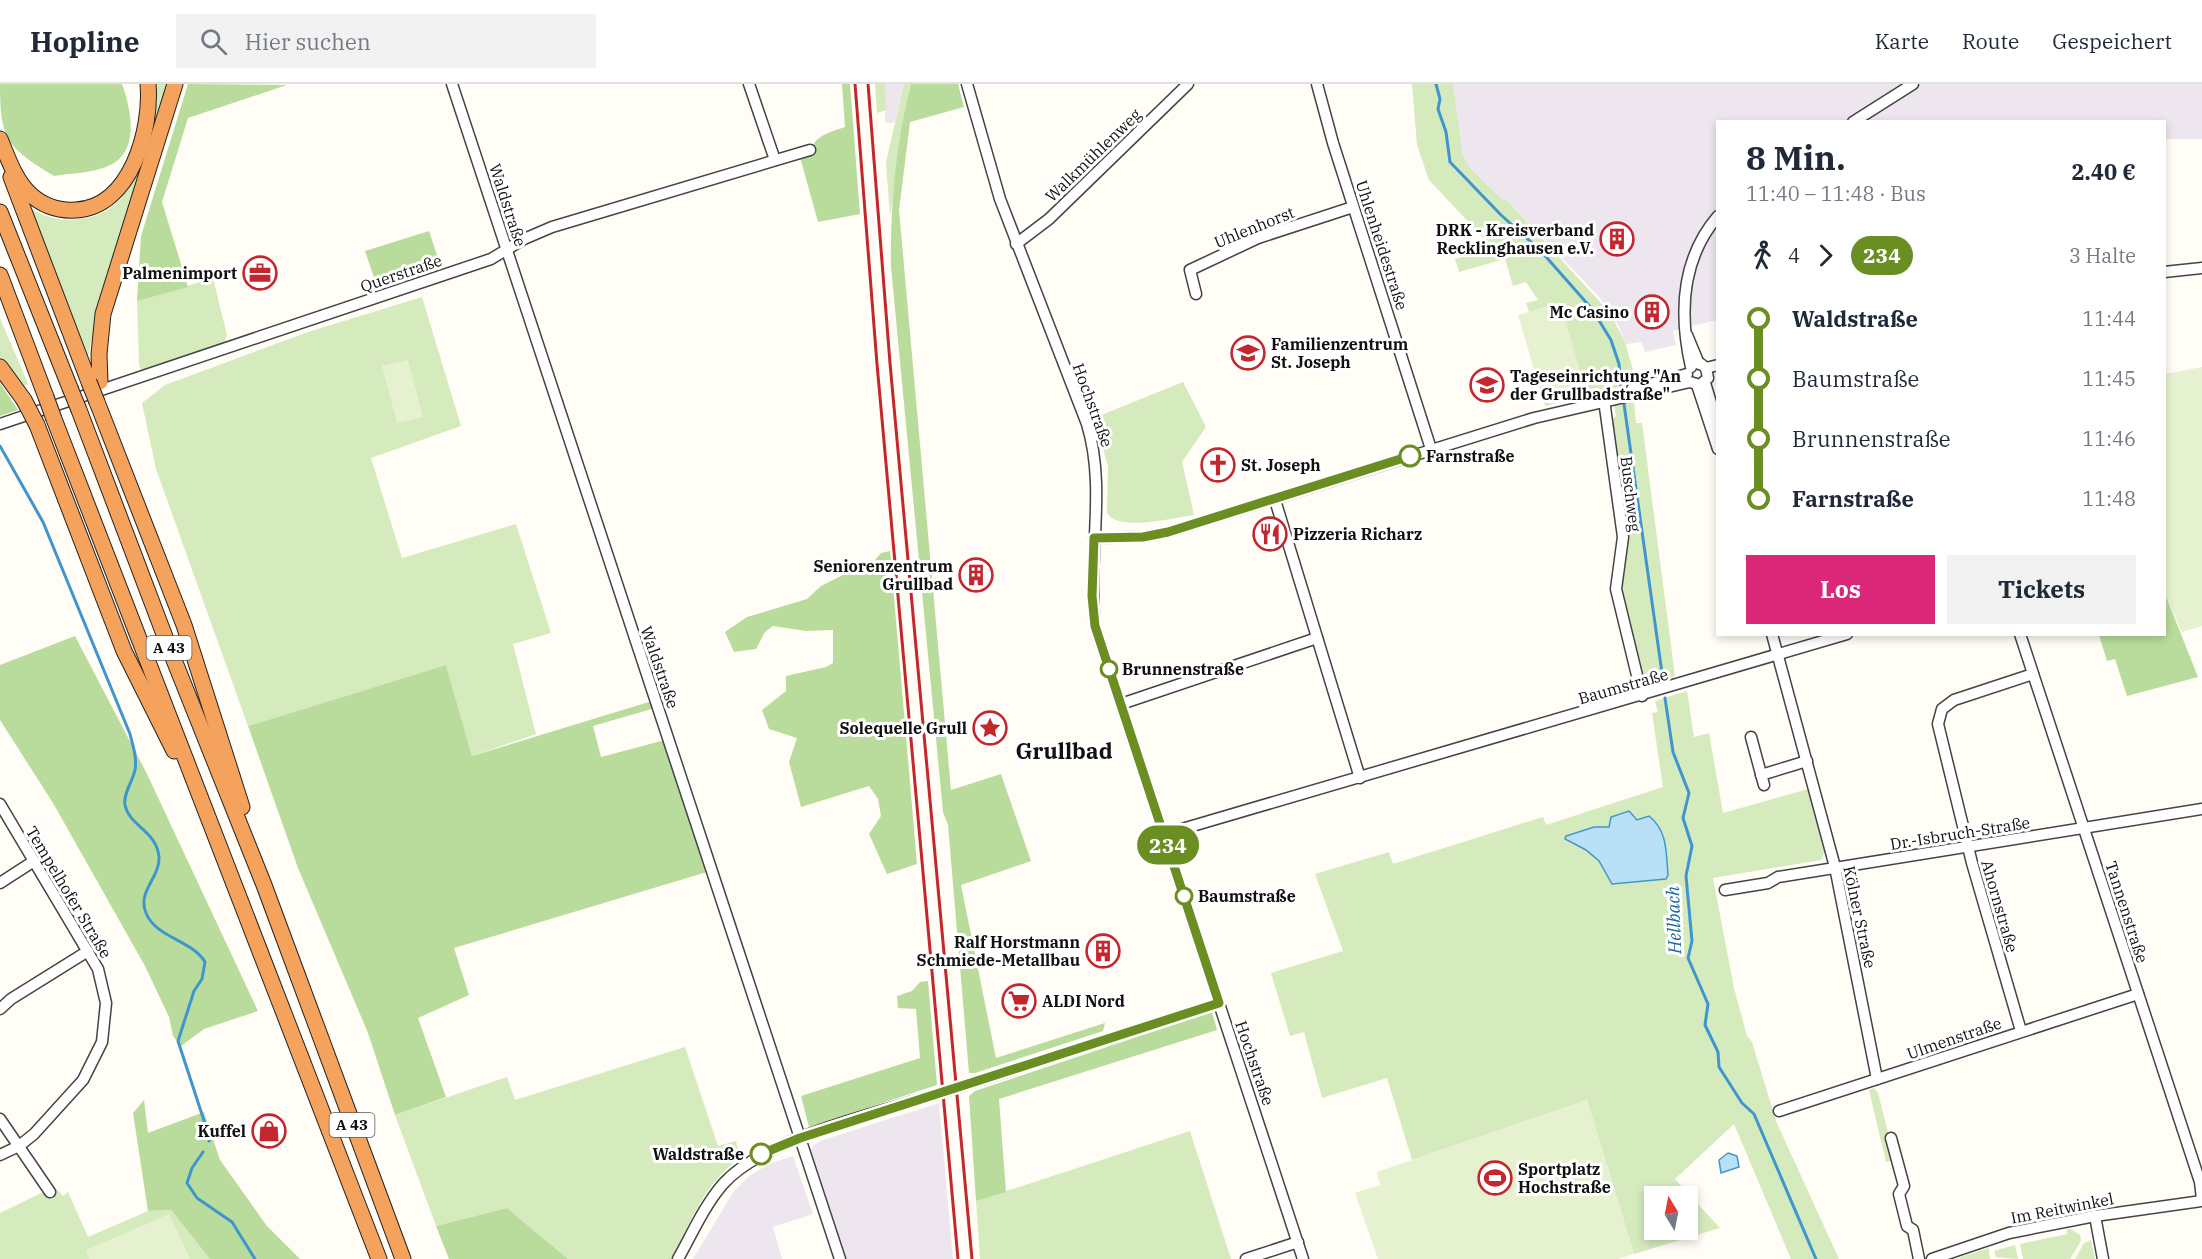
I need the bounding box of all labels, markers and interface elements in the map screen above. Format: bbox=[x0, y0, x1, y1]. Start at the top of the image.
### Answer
search box bbox=[176, 14, 596, 68]
text: Hopline bbox=[30, 23, 140, 60]
icon: search bbox=[197, 25, 230, 58]
text: Hier suchen bbox=[245, 27, 371, 56]
text: Karte bbox=[1875, 27, 1929, 55]
text: Route bbox=[1962, 27, 2019, 55]
text: Gespeichert bbox=[2052, 27, 2172, 55]
street label: Walkmühlenweg bbox=[1041, 104, 1145, 206]
text: 8 Min. bbox=[1746, 136, 1846, 179]
text: 2.40 € bbox=[2071, 157, 2136, 186]
street label: Waldstraße bbox=[485, 161, 531, 249]
street label: Uhlenheidestraße bbox=[1352, 178, 1412, 312]
text: 11:40 – 11:48 · Bus bbox=[1746, 180, 1926, 207]
street label: Uhlenhorst bbox=[1211, 202, 1297, 252]
place label: DRK - Kreisverband Recklinghausen e.V. bbox=[1436, 220, 1594, 258]
building icon: DRK - Kreisverband Recklinghausen e.V. bbox=[1599, 221, 1635, 257]
icon: walk bbox=[1746, 239, 1779, 272]
icon: forward bbox=[1809, 239, 1842, 272]
text: 234 bbox=[1863, 241, 1901, 269]
text: 4 bbox=[1788, 242, 1800, 269]
text: 3 Halte bbox=[2069, 242, 2136, 269]
street label: Querstraße bbox=[358, 250, 444, 296]
office icon: Palmenimport bbox=[242, 255, 278, 291]
place label: Palmenimport bbox=[122, 263, 237, 283]
building icon: Mc Casino bbox=[1634, 294, 1670, 330]
place label: Mc Casino bbox=[1549, 302, 1629, 322]
text: Waldstraße bbox=[1792, 304, 1918, 333]
text: 11:44 bbox=[2082, 305, 2136, 332]
place label: Familienzentrum St. Joseph bbox=[1271, 334, 1409, 372]
school or university icon: Familienzentrum St. Joseph bbox=[1230, 335, 1266, 371]
street label: Hochstraße bbox=[1069, 360, 1117, 450]
text: Baumstraße bbox=[1792, 364, 1919, 393]
text: 11:45 bbox=[2082, 365, 2136, 392]
place label: Tageseinrichtung "An der Grullbadstraße" bbox=[1510, 366, 1681, 404]
school or university icon: Tageseinrichtung "An der Grullbadstraße" bbox=[1469, 367, 1505, 403]
text: Brunnenstraße bbox=[1792, 424, 1951, 453]
text: 11:46 bbox=[2082, 425, 2136, 452]
marker: Farnstraße bbox=[1399, 445, 1421, 467]
place label: Farnstraße bbox=[1426, 446, 1515, 466]
church icon: St. Joseph bbox=[1200, 447, 1236, 483]
place label: St. Joseph bbox=[1241, 455, 1321, 475]
street label: Buschweg bbox=[1616, 455, 1646, 533]
text: Farnstraße bbox=[1792, 484, 1914, 513]
text: 11:48 bbox=[2082, 485, 2136, 512]
restaurant icon: Pizzeria Richarz bbox=[1252, 516, 1288, 552]
place label: Pizzeria Richarz bbox=[1293, 524, 1422, 544]
button: Los bbox=[1746, 555, 1935, 624]
button: Tickets bbox=[1947, 555, 2136, 624]
place label: Seniorenzentrum Grullbad bbox=[814, 556, 953, 594]
building icon: Seniorenzentrum Grullbad bbox=[958, 557, 994, 593]
street label: Waldstraße bbox=[637, 623, 683, 711]
road number: A 43 bbox=[146, 636, 192, 660]
place label: Brunnenstraße bbox=[1122, 659, 1244, 679]
marker: Brunnenstraße bbox=[1100, 660, 1118, 678]
street label: Baumstraße bbox=[1576, 664, 1670, 708]
place icon: Solequelle Grull bbox=[972, 710, 1008, 746]
place label: Solequelle Grull bbox=[839, 718, 967, 738]
district label: Grullbad bbox=[1015, 736, 1113, 765]
street label: Dr.-Isbruch-Straße bbox=[1889, 812, 2031, 854]
street label: Tempelhofer Straße bbox=[22, 822, 116, 962]
line badge: 234 bbox=[1134, 826, 1202, 864]
text: 234 bbox=[1149, 831, 1187, 859]
street label: Ahornstraße bbox=[1977, 858, 2023, 954]
street label: Tannenstraße bbox=[2101, 859, 2153, 965]
street label: Kölner Straße bbox=[1839, 864, 1881, 970]
place label: Baumstraße bbox=[1198, 886, 1296, 906]
water label: Hellbach bbox=[1661, 886, 1686, 955]
marker: Baumstraße bbox=[1175, 887, 1193, 905]
place label: Ralf Horstmann Schmiede-Metallbau bbox=[917, 932, 1080, 970]
building icon: Ralf Horstmann Schmiede-Metallbau bbox=[1085, 933, 1121, 969]
supermarket icon: ALDI Nord bbox=[1001, 983, 1037, 1019]
place label: ALDI Nord bbox=[1042, 991, 1125, 1011]
street label: Ulmenstraße bbox=[1904, 1012, 2004, 1064]
street label: Hochstraße bbox=[1231, 1018, 1279, 1108]
shop icon: Kuffel bbox=[251, 1113, 287, 1149]
road number: A 43 bbox=[330, 1113, 374, 1137]
place label: Kuffel bbox=[198, 1121, 246, 1141]
marker: Waldstraße bbox=[750, 1143, 772, 1165]
place label: Waldstraße bbox=[652, 1144, 744, 1164]
place label: Sportplatz Hochstraße bbox=[1518, 1159, 1611, 1197]
sports icon: Sportplatz Hochstraße bbox=[1477, 1160, 1513, 1196]
north arrow bbox=[1644, 1186, 1698, 1240]
map controls bbox=[1644, 1186, 1698, 1240]
street label: Im Reitwinkel bbox=[2009, 1188, 2115, 1228]

